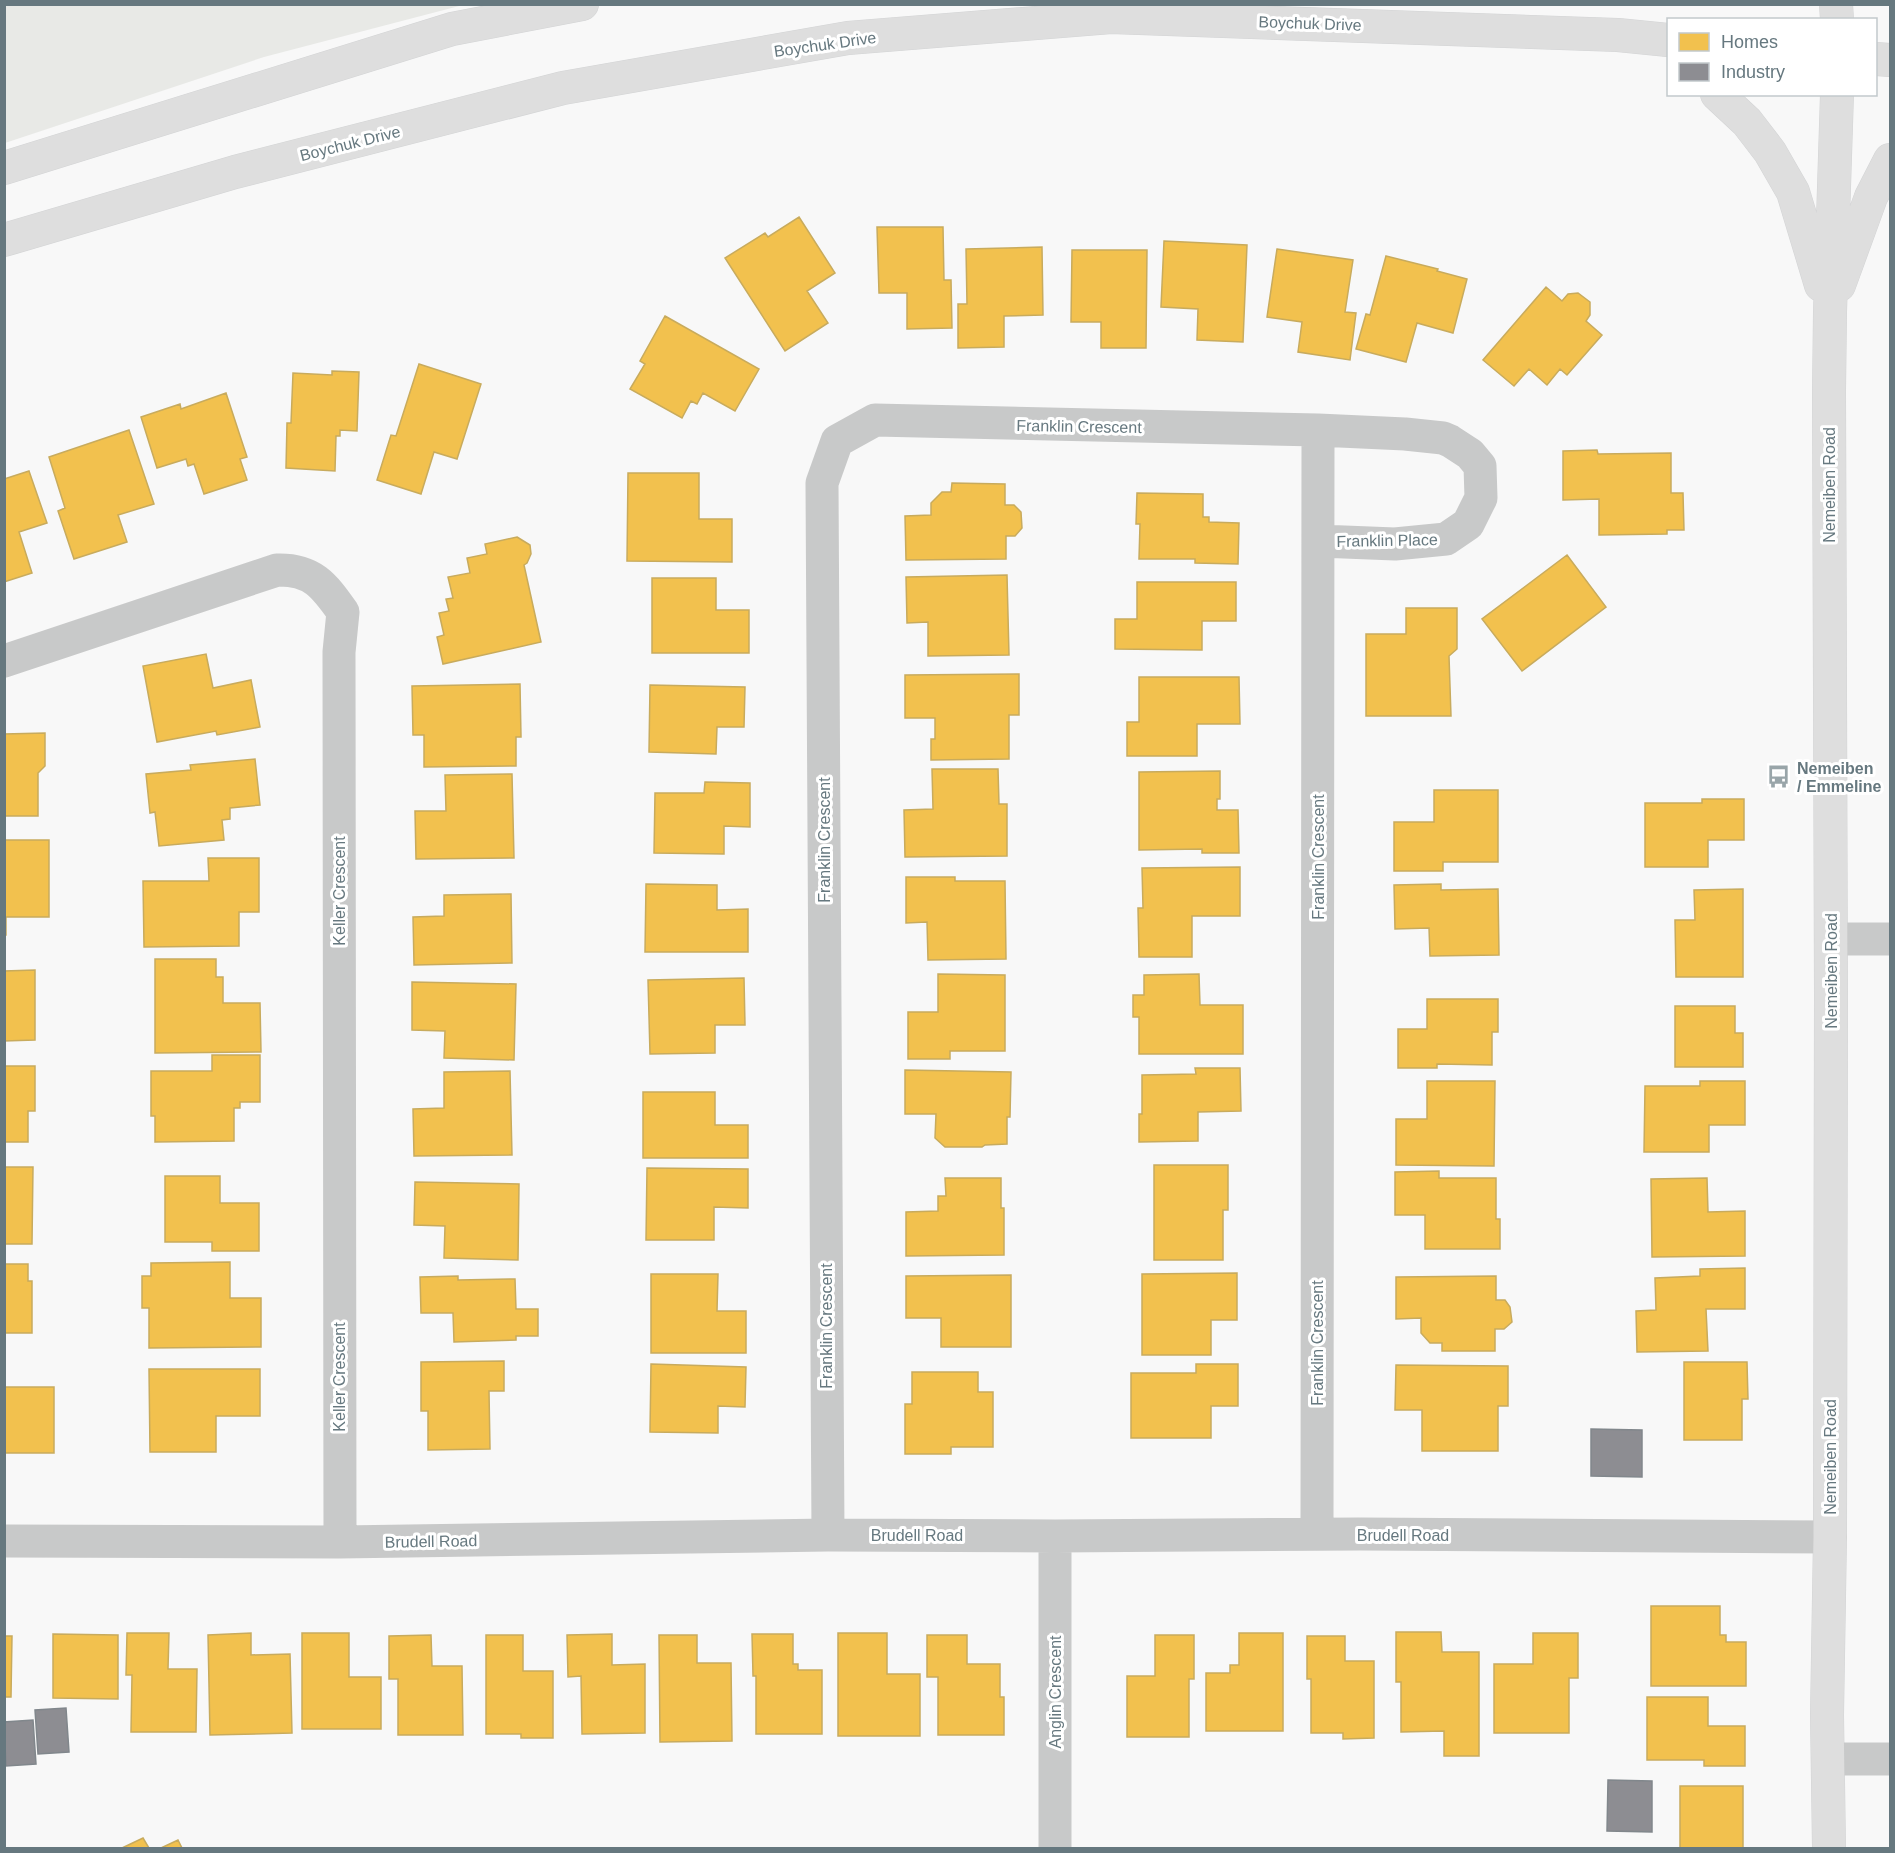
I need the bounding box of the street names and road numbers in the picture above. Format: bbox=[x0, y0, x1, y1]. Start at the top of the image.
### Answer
street label: Boychuk Drive bbox=[1258, 13, 1362, 34]
street label: Boychuk Drive bbox=[773, 29, 877, 60]
street label: Boychuk Drive bbox=[298, 123, 402, 164]
street label: Franklin Crescent bbox=[1016, 417, 1142, 436]
street label: Nemeiben Road bbox=[1821, 427, 1838, 543]
street label: Franklin Place bbox=[1336, 531, 1438, 550]
street label: Franklin Crescent bbox=[816, 777, 833, 903]
street label: Franklin Crescent bbox=[1310, 794, 1327, 920]
street label: Keller Crescent bbox=[331, 836, 348, 946]
street label: Nemeiben Road bbox=[1823, 913, 1840, 1029]
street label: Franklin Crescent bbox=[818, 1263, 835, 1389]
street label: Franklin Crescent bbox=[1309, 1280, 1326, 1406]
street label: Keller Crescent bbox=[331, 1322, 348, 1432]
street label: Nemeiben Road bbox=[1822, 1399, 1839, 1515]
street label: Brudell Road bbox=[871, 1527, 963, 1544]
street label: Brudell Road bbox=[1357, 1527, 1449, 1544]
street label: Brudell Road bbox=[385, 1532, 477, 1551]
street label: Anglin Crescent bbox=[1047, 1635, 1064, 1748]

